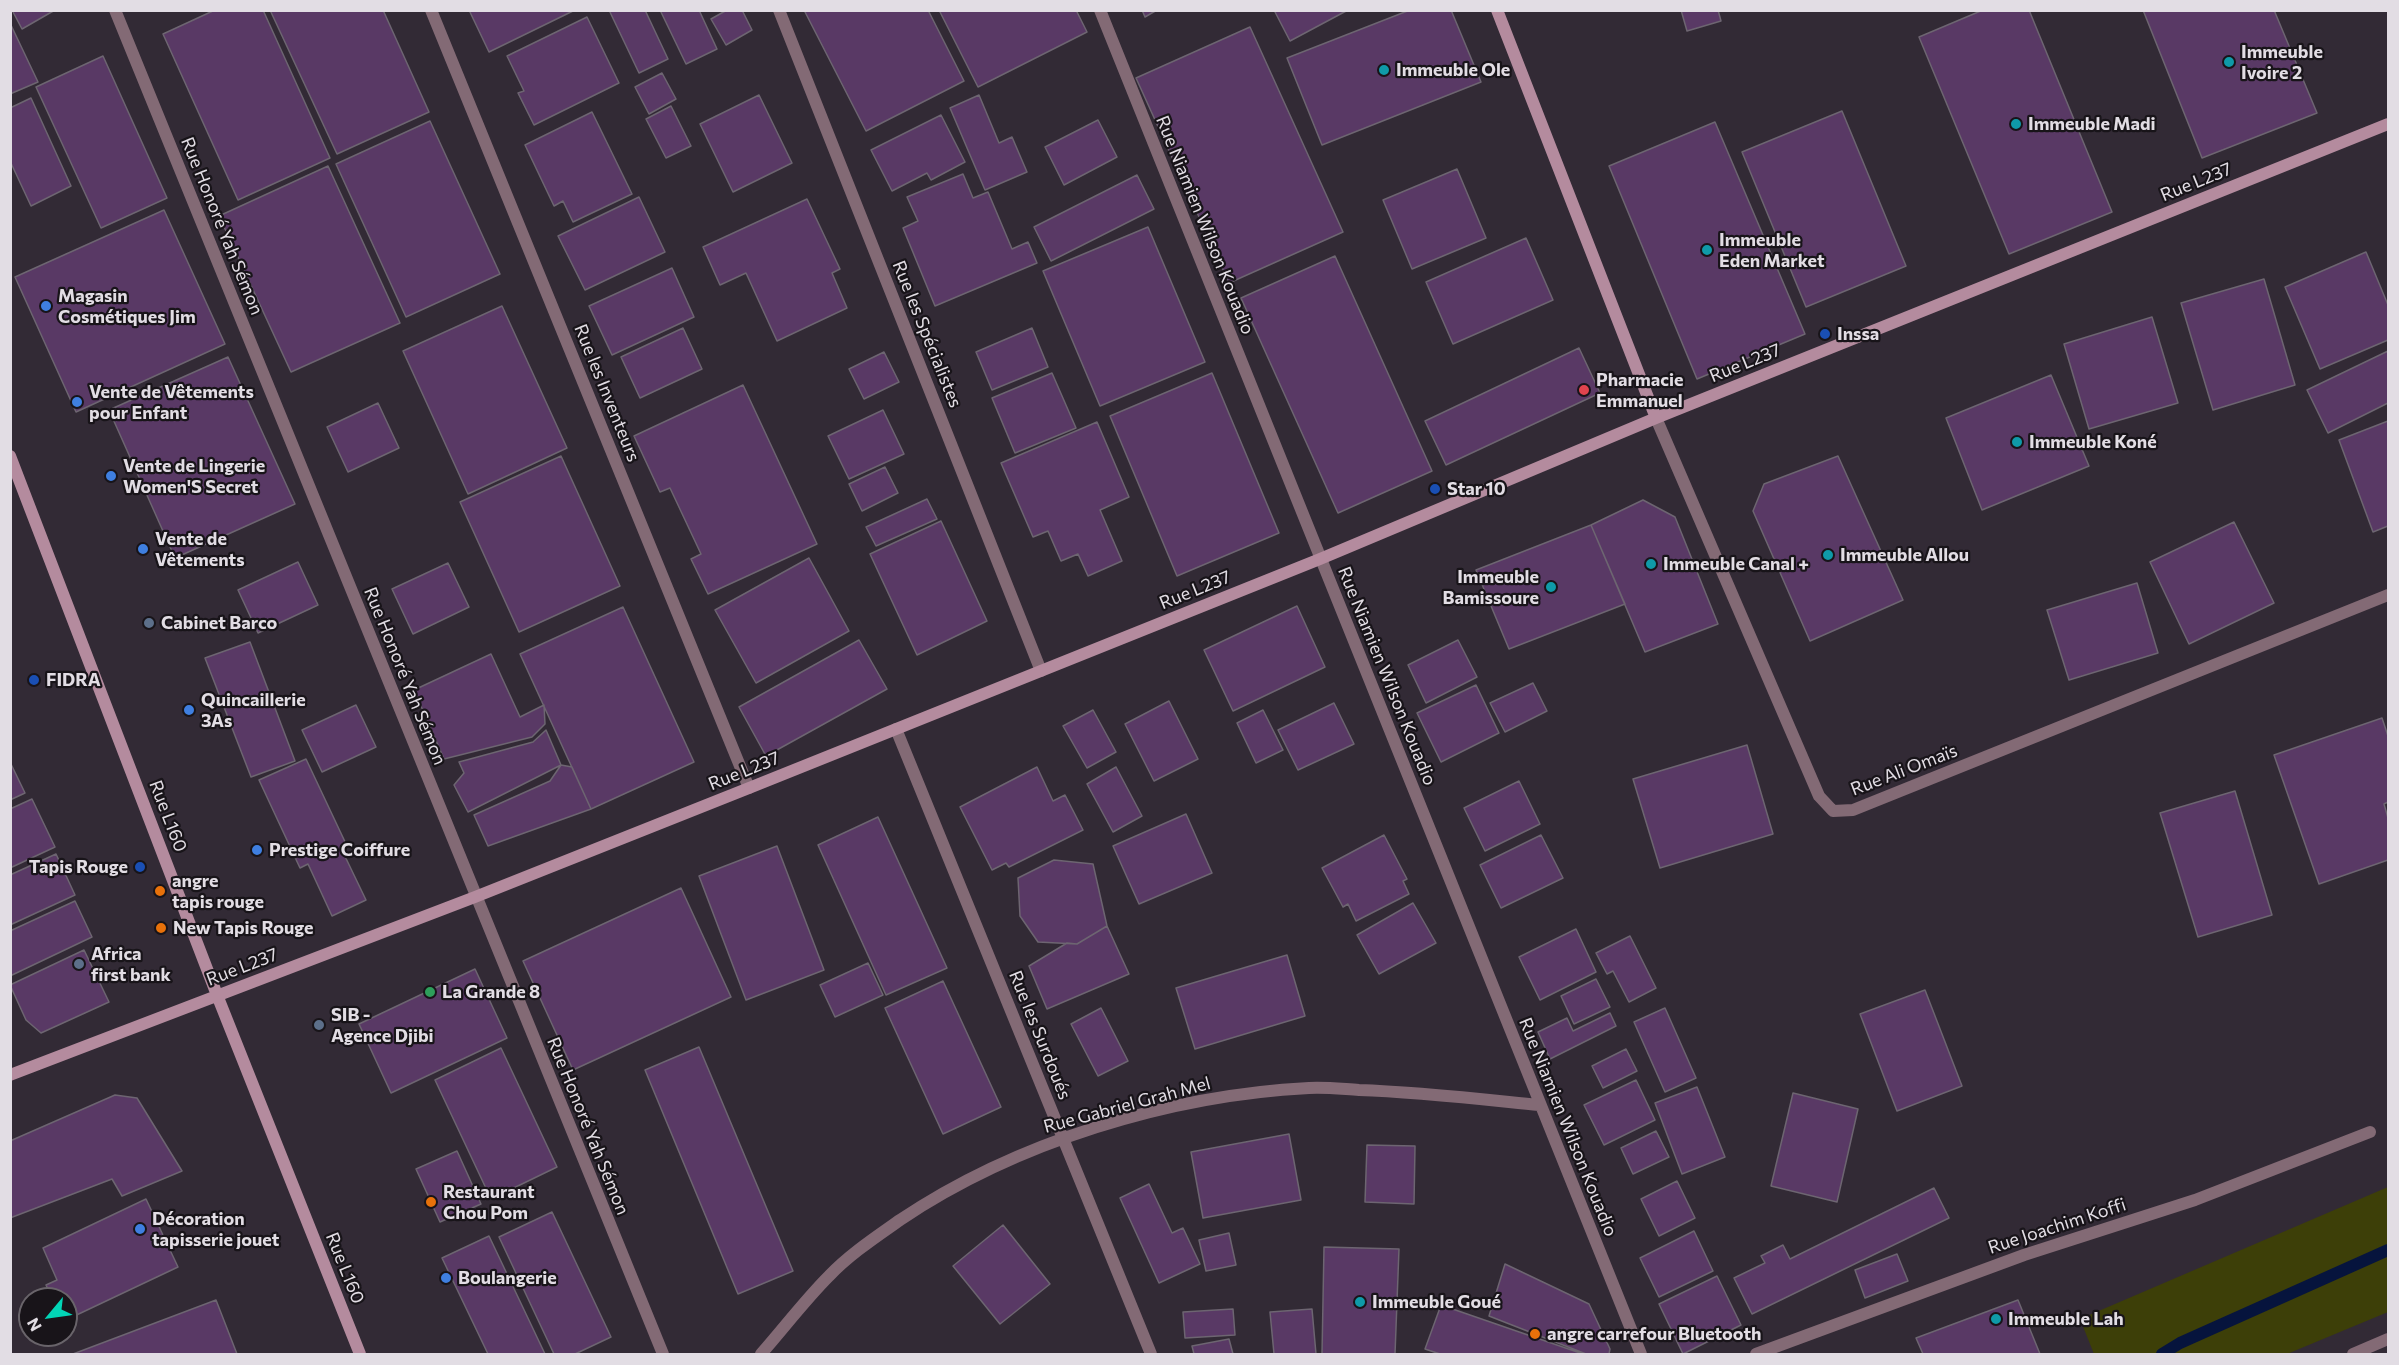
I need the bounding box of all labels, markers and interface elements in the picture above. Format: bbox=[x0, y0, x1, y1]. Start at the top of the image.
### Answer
place label: Immeuble Ivoire 2 bbox=[2241, 41, 2323, 84]
marker: Immeuble Ivoire 2 bbox=[2222, 55, 2236, 69]
place label: Immeuble Ole bbox=[1396, 59, 1510, 81]
marker: Immeuble Ole bbox=[1377, 63, 1391, 77]
street label: Rue Niamien Wilson Kouadio bbox=[1151, 113, 1259, 337]
place label: Immeuble Madi bbox=[2028, 113, 2155, 135]
marker: Immeuble Madi bbox=[2009, 117, 2023, 131]
street label: Rue Honoré Yah Sémon bbox=[176, 134, 268, 318]
street label: Rue L237 bbox=[2157, 158, 2235, 206]
place label: Immeuble Eden Market bbox=[1719, 229, 1825, 272]
marker: Immeuble Eden Market bbox=[1700, 243, 1714, 257]
street label: Rue les Spécialistes bbox=[888, 257, 966, 411]
place label: Magasin Cosmétiques Jim bbox=[58, 285, 196, 328]
marker: Magasin Cosmétiques Jim bbox=[39, 299, 53, 313]
street label: Rue les Inventeurs bbox=[570, 321, 644, 465]
place label: Inssa bbox=[1837, 323, 1879, 345]
marker: Inssa bbox=[1818, 327, 1832, 341]
street label: Rue L237 bbox=[1706, 339, 1784, 387]
place label: Pharmacie Emmanuel bbox=[1596, 369, 1683, 412]
place label: Vente de Vêtements pour Enfant bbox=[89, 381, 254, 424]
marker: Pharmacie Emmanuel bbox=[1577, 383, 1591, 397]
marker: Vente de Vêtements pour Enfant bbox=[70, 395, 84, 409]
place label: Immeuble Koné bbox=[2029, 431, 2157, 453]
marker: Immeuble Koné bbox=[2010, 435, 2024, 449]
place label: Vente de Lingerie Women'S Secret bbox=[123, 455, 265, 498]
marker: Vente de Lingerie Women'S Secret bbox=[104, 469, 118, 483]
place label: Star 10 bbox=[1447, 478, 1506, 500]
marker: Star 10 bbox=[1428, 482, 1442, 496]
place label: Vente de Vêtements bbox=[155, 528, 245, 570]
marker: Vente de Vêtements bbox=[136, 542, 150, 556]
place label: Immeuble Allou bbox=[1840, 544, 1969, 566]
marker: Immeuble Allou bbox=[1821, 548, 1835, 562]
place label: Immeuble Canal + bbox=[1663, 553, 1809, 575]
marker: Immeuble Canal + bbox=[1644, 557, 1658, 571]
street label: Rue Niamien Wilson Kouadio bbox=[1333, 564, 1441, 788]
street label: Rue L237 bbox=[1156, 566, 1234, 614]
place label: Immeuble Bamissoure bbox=[1442, 566, 1539, 608]
marker: Immeuble Bamissoure bbox=[1544, 580, 1558, 594]
street label: Rue Honoré Yah Sémon bbox=[359, 584, 451, 768]
place label: Cabinet Barco bbox=[161, 612, 277, 634]
marker: Cabinet Barco bbox=[142, 616, 156, 630]
place label: FIDRA bbox=[46, 669, 101, 691]
marker: FIDRA bbox=[27, 673, 41, 687]
place label: Quincaillerie 3As bbox=[201, 689, 306, 732]
marker: Quincaillerie 3As bbox=[182, 703, 196, 717]
street label: Rue Ali Omaïs bbox=[1848, 740, 1960, 800]
street label: Rue L237 bbox=[705, 747, 783, 795]
street label: Rue L160 bbox=[144, 777, 192, 855]
place label: Prestige Coiffure bbox=[269, 839, 410, 861]
marker: Prestige Coiffure bbox=[250, 843, 264, 857]
place label: Tapis Rouge bbox=[29, 856, 128, 878]
marker: Tapis Rouge bbox=[133, 860, 147, 874]
place label: angre tapis rouge bbox=[172, 870, 264, 912]
marker: angre tapis rouge bbox=[153, 884, 167, 898]
place label: New Tapis Rouge bbox=[173, 917, 313, 939]
marker: New Tapis Rouge bbox=[154, 921, 168, 935]
place label: Africa first bank bbox=[91, 943, 171, 986]
street label: Rue L237 bbox=[203, 943, 281, 991]
marker: Africa first bank bbox=[72, 957, 86, 971]
street label: Rue les Surdoués bbox=[1004, 967, 1076, 1103]
place label: La Grande 8 bbox=[442, 981, 540, 1003]
marker: La Grande 8 bbox=[423, 985, 437, 999]
place label: SIB - Agence Djibi bbox=[331, 1004, 434, 1046]
street label: Rue Niamien Wilson Kouadio bbox=[1514, 1015, 1622, 1239]
marker: SIB - Agence Djibi bbox=[312, 1018, 326, 1032]
street label: Rue Honoré Yah Sémon bbox=[542, 1034, 634, 1218]
street label: Rue Gabriel Grah Mel bbox=[1041, 1072, 1213, 1138]
place label: Restaurant Chou Pom bbox=[443, 1181, 535, 1224]
street label: Rue Joachim Koffi bbox=[1985, 1194, 2129, 1258]
marker: Restaurant Chou Pom bbox=[424, 1195, 438, 1209]
place label: Décoration tapisserie jouet bbox=[152, 1208, 279, 1250]
marker: Décoration tapisserie jouet bbox=[133, 1222, 147, 1236]
street label: Rue L160 bbox=[321, 1229, 369, 1307]
place label: Boulangerie bbox=[458, 1267, 557, 1289]
marker: Boulangerie bbox=[439, 1271, 453, 1285]
north arrow bbox=[18, 1287, 78, 1347]
place label: Immeuble Goué bbox=[1372, 1291, 1501, 1313]
marker: Immeuble Goué bbox=[1353, 1295, 1367, 1309]
place label: Immeuble Lah bbox=[2008, 1308, 2124, 1330]
marker: Immeuble Lah bbox=[1989, 1312, 2003, 1326]
text: N bbox=[22, 1315, 45, 1335]
place label: angre carrefour Bluetooth bbox=[1547, 1323, 1762, 1345]
marker: angre carrefour Bluetooth bbox=[1528, 1327, 1542, 1341]

